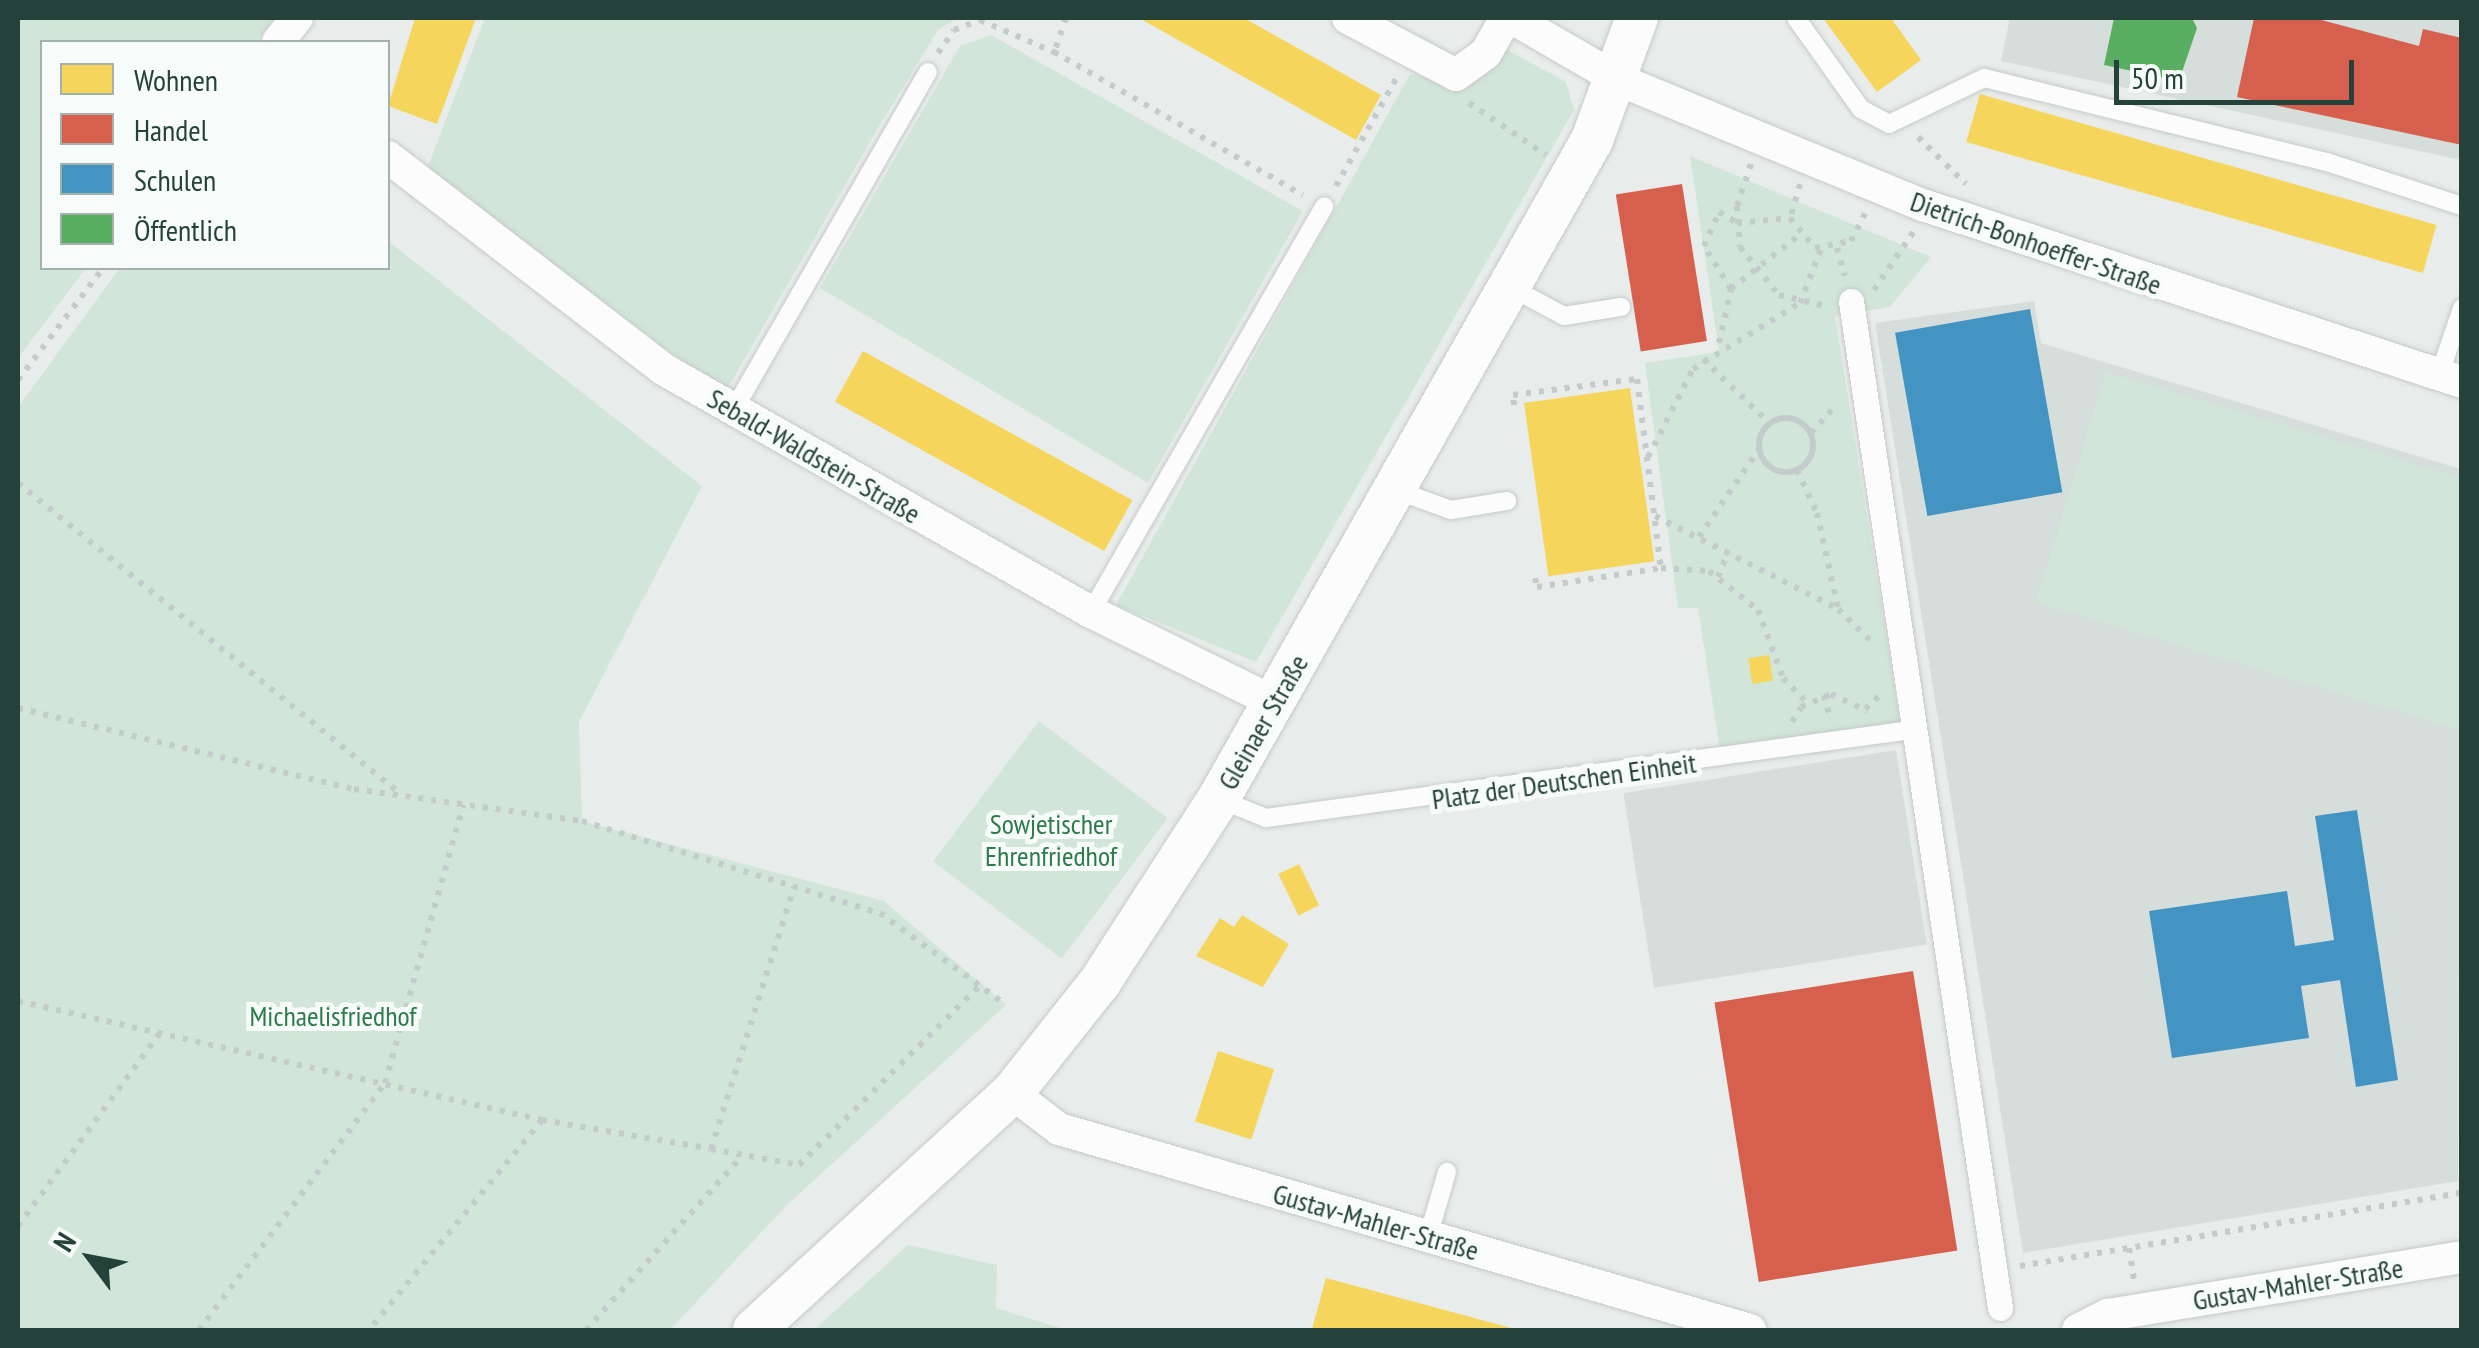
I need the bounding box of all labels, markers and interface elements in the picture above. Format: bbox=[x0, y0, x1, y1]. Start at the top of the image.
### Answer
legend bbox=[40, 40, 390, 270]
scale bar bbox=[2119, 40, 2359, 102]
text: 50 m bbox=[2131, 58, 2184, 97]
text: Wohnen bbox=[134, 60, 218, 99]
text: Handel bbox=[134, 110, 208, 149]
text: Schulen bbox=[134, 160, 216, 199]
street label: Dietrich-Bonhoeffer-Straße bbox=[1906, 184, 2166, 302]
text: Öffentlich bbox=[134, 210, 237, 249]
street label: Sebald-Waldstein-Straße bbox=[702, 381, 926, 531]
street label: Gleinaer Straße bbox=[1211, 648, 1315, 796]
street label: Platz der Deutschen Einheit bbox=[1429, 746, 1699, 816]
park label: Sowjetischer Ehrenfriedhof bbox=[985, 807, 1117, 873]
park label: Michaelisfriedhof bbox=[250, 999, 416, 1033]
street label: Gustav-Mahler-Straße bbox=[1269, 1177, 1483, 1267]
north arrow bbox=[40, 1208, 140, 1308]
text: N bbox=[44, 1226, 84, 1258]
street label: Gustav-Mahler-Straße bbox=[2191, 1251, 2405, 1317]

